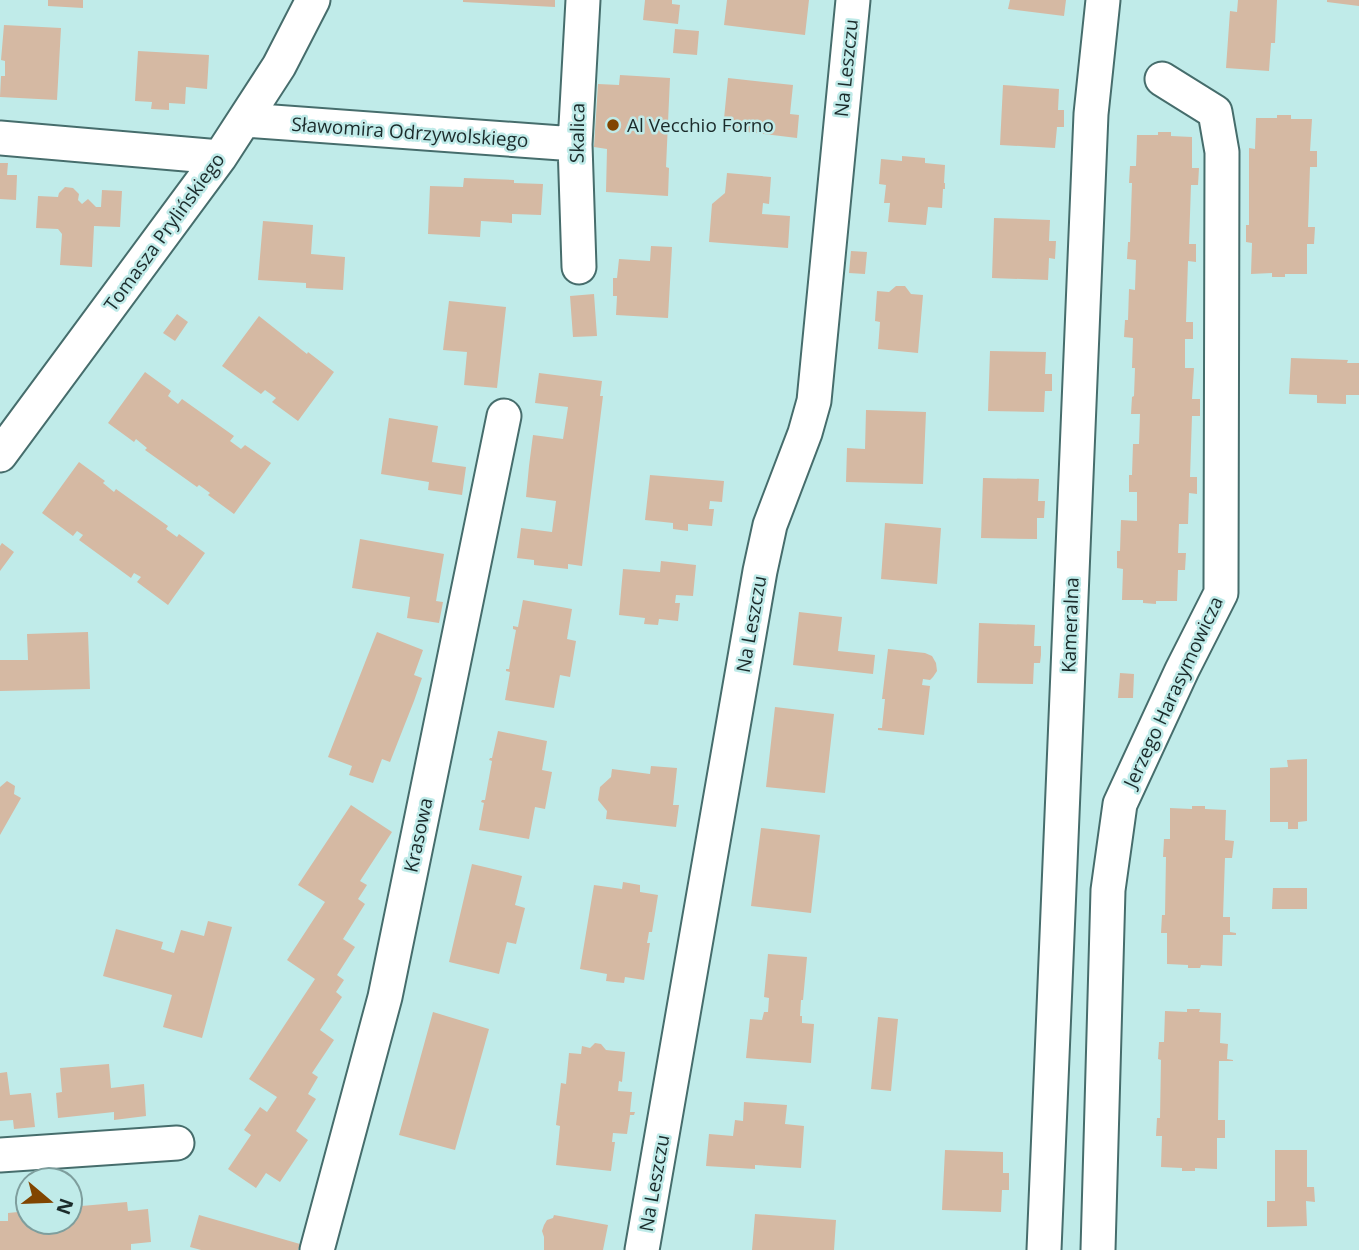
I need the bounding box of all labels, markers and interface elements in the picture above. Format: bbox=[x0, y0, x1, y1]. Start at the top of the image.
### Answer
street label: Na Leszczu bbox=[828, 18, 864, 118]
street label: Skalica bbox=[563, 103, 591, 163]
street label: Sławomira Odrzywolskiego bbox=[291, 111, 529, 153]
place label: Al Vecchio Forno bbox=[627, 112, 774, 138]
marker: Al Vecchio Forno bbox=[605, 117, 621, 133]
street label: Tomasza Prylińskiego bbox=[98, 148, 230, 316]
street label: Na Leszczu bbox=[730, 573, 772, 675]
street label: Kameralna bbox=[1055, 577, 1085, 673]
street label: Jerzego Harasymowicza bbox=[1116, 592, 1229, 794]
street label: Krasowa bbox=[397, 795, 439, 875]
street label: Na Leszczu bbox=[633, 1132, 675, 1234]
north arrow bbox=[14, 1166, 84, 1236]
text: N bbox=[50, 1195, 80, 1218]

